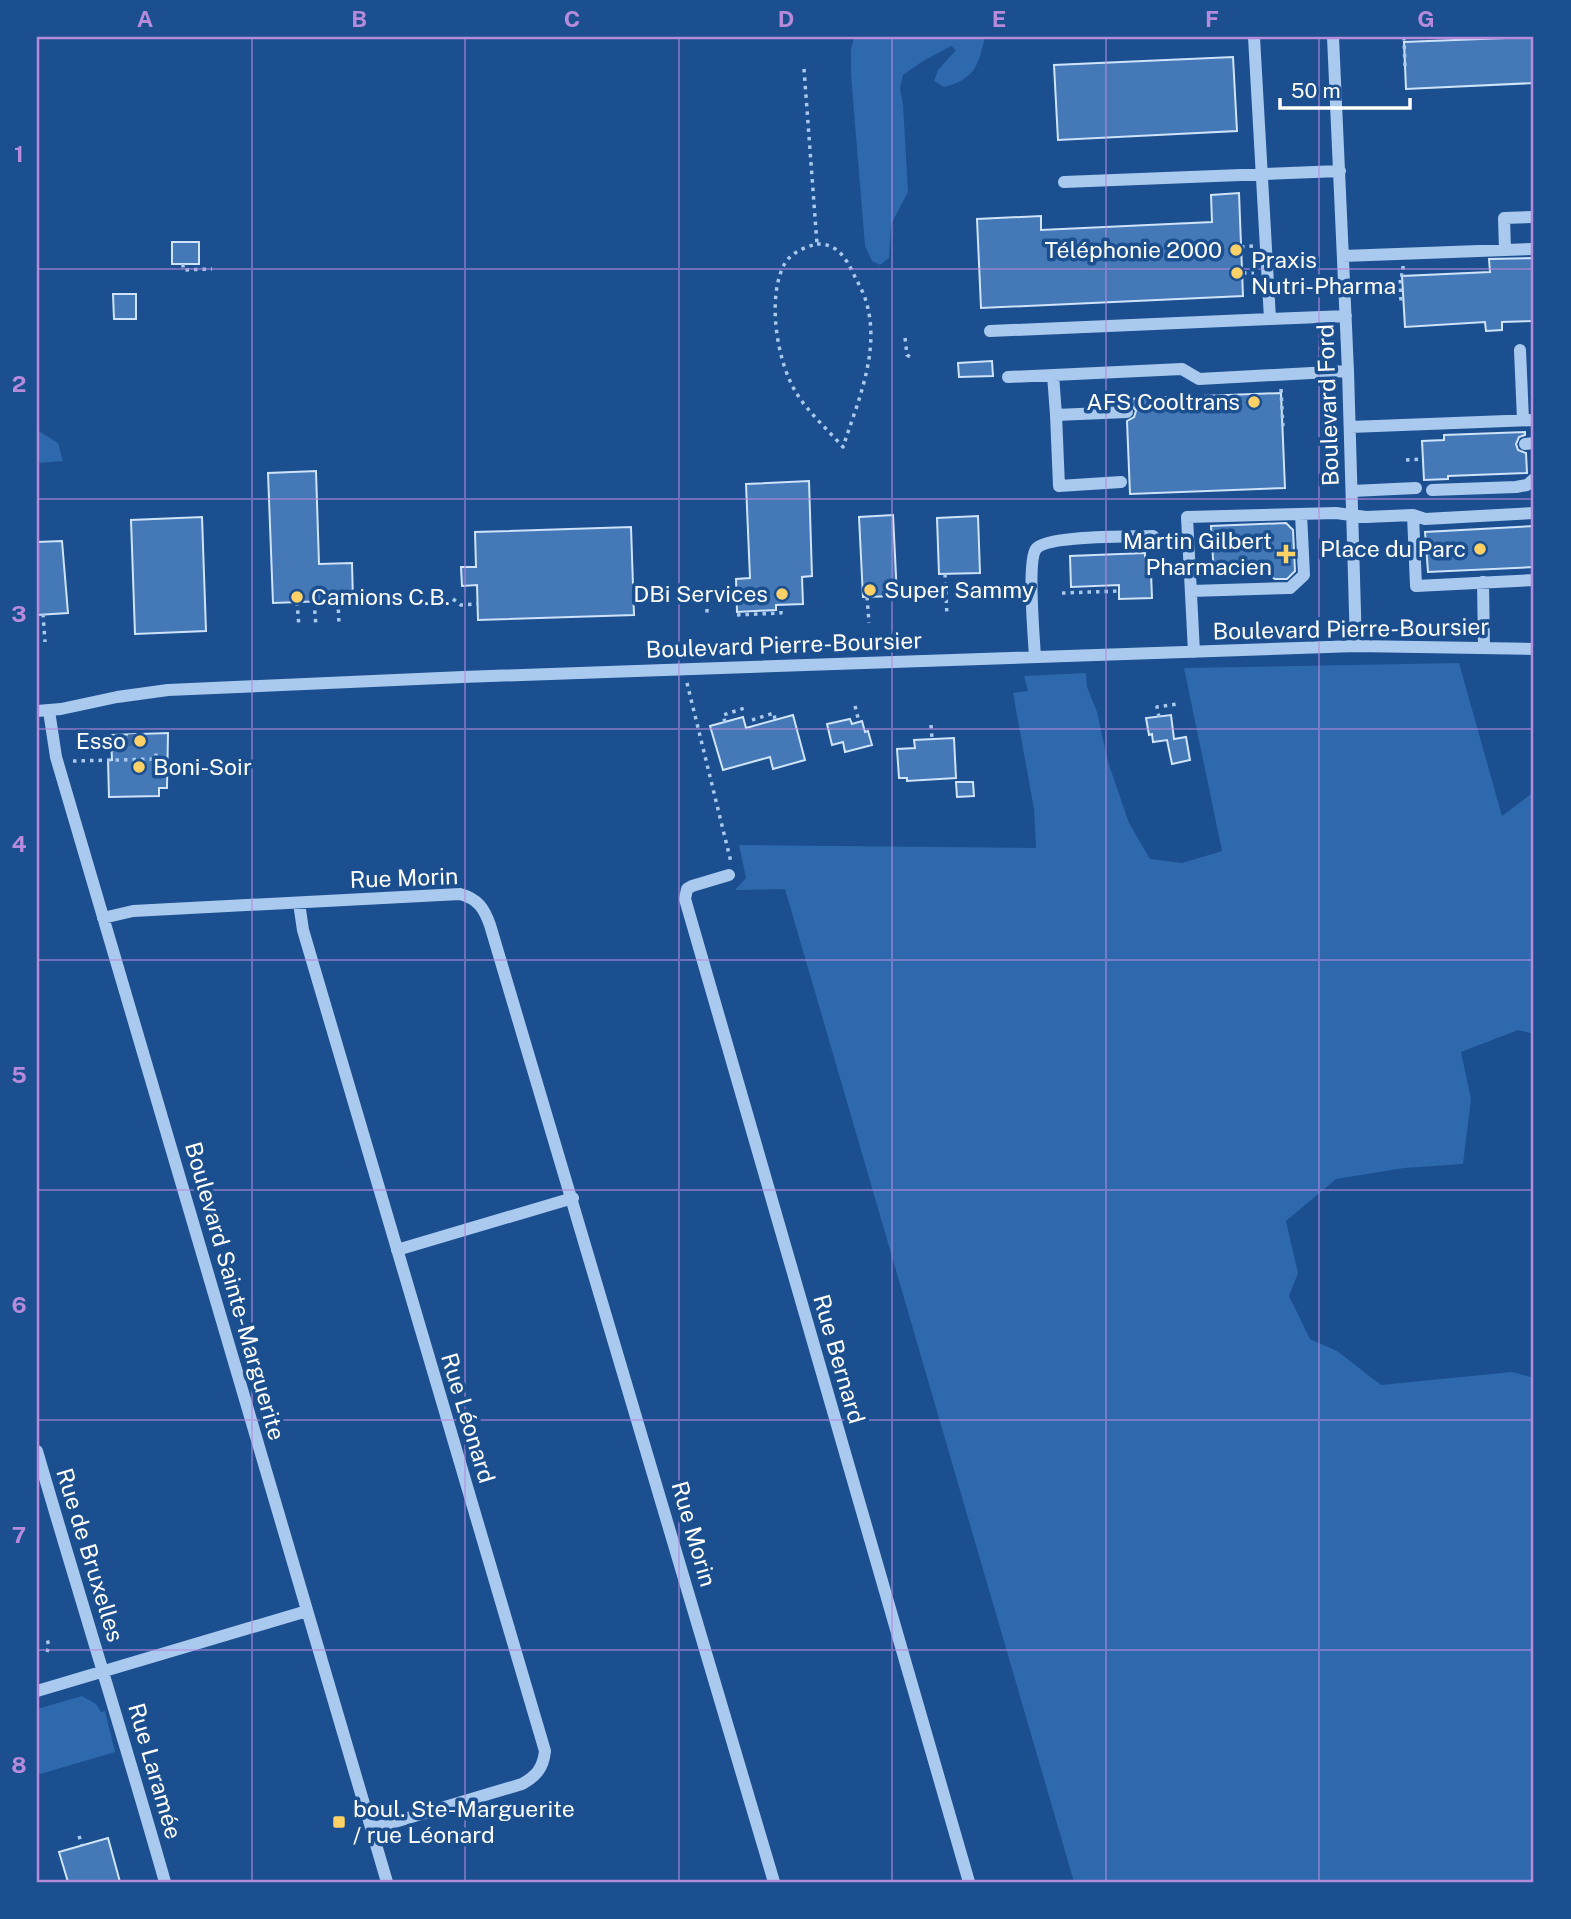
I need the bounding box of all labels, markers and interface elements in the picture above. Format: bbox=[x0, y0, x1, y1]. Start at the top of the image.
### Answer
text: A bbox=[137, 5, 154, 32]
text: B bbox=[351, 5, 367, 32]
text: C bbox=[564, 5, 580, 32]
text: D bbox=[778, 5, 794, 32]
text: E bbox=[992, 5, 1006, 32]
text: F bbox=[1205, 5, 1219, 32]
text: G bbox=[1417, 5, 1435, 32]
scale bar bbox=[1280, 66, 1410, 110]
text: 50 m bbox=[1291, 78, 1341, 103]
text: 1 bbox=[14, 140, 24, 167]
place label: Téléphonie 2000 bbox=[1044, 236, 1222, 263]
marker: Téléphonie 2000 bbox=[1228, 242, 1244, 258]
place label: Praxis Nutri-Pharma bbox=[1251, 246, 1396, 299]
marker: Praxis Nutri-Pharma bbox=[1229, 265, 1245, 281]
street label: Boulevard Ford bbox=[1311, 324, 1344, 487]
text: 2 bbox=[12, 370, 26, 397]
place label: AFS Cooltrans bbox=[1086, 388, 1240, 415]
marker: AFS Cooltrans bbox=[1246, 394, 1262, 410]
place label: Martin Gilbert Pharmacien bbox=[1123, 527, 1272, 580]
place label: Place du Parc bbox=[1320, 535, 1466, 562]
marker: Place du Parc bbox=[1472, 541, 1488, 557]
marker: Martin Gilbert Pharmacien bbox=[1278, 546, 1294, 562]
place label: Super Sammy bbox=[884, 576, 1034, 603]
place label: DBi Services bbox=[633, 580, 768, 607]
marker: Super Sammy bbox=[862, 582, 878, 598]
place label: Camions C.B. bbox=[311, 583, 450, 610]
marker: DBi Services bbox=[774, 586, 790, 602]
marker: Camions C.B. bbox=[289, 589, 305, 605]
text: 3 bbox=[11, 600, 27, 627]
street label: Boulevard Pierre-Boursier bbox=[1212, 613, 1490, 644]
street label: Boulevard Pierre-Boursier bbox=[645, 626, 923, 663]
place label: Esso bbox=[76, 727, 126, 754]
marker: Esso bbox=[132, 733, 148, 749]
place label: Boni-Soir bbox=[153, 753, 252, 780]
marker: Boni-Soir bbox=[131, 759, 147, 775]
text: 4 bbox=[11, 830, 27, 857]
street label: Rue Morin bbox=[349, 862, 459, 893]
text: 5 bbox=[11, 1061, 27, 1088]
street label: Boulevard Sainte-Marguerite bbox=[180, 1139, 291, 1443]
text: 6 bbox=[11, 1291, 27, 1318]
street label: Rue Bernard bbox=[808, 1291, 871, 1427]
street label: Rue Léonard bbox=[436, 1350, 501, 1486]
street label: Rue de Bruxelles bbox=[51, 1465, 130, 1645]
street label: Rue Morin bbox=[667, 1478, 722, 1590]
text: 7 bbox=[12, 1521, 26, 1548]
street label: Rue Laramée bbox=[123, 1700, 188, 1842]
text: 8 bbox=[11, 1751, 27, 1778]
place label: boul. Ste-Marguerite / rue Léonard bbox=[353, 1795, 575, 1848]
marker: boul. Ste-Marguerite / rue Léonard bbox=[331, 1814, 347, 1830]

